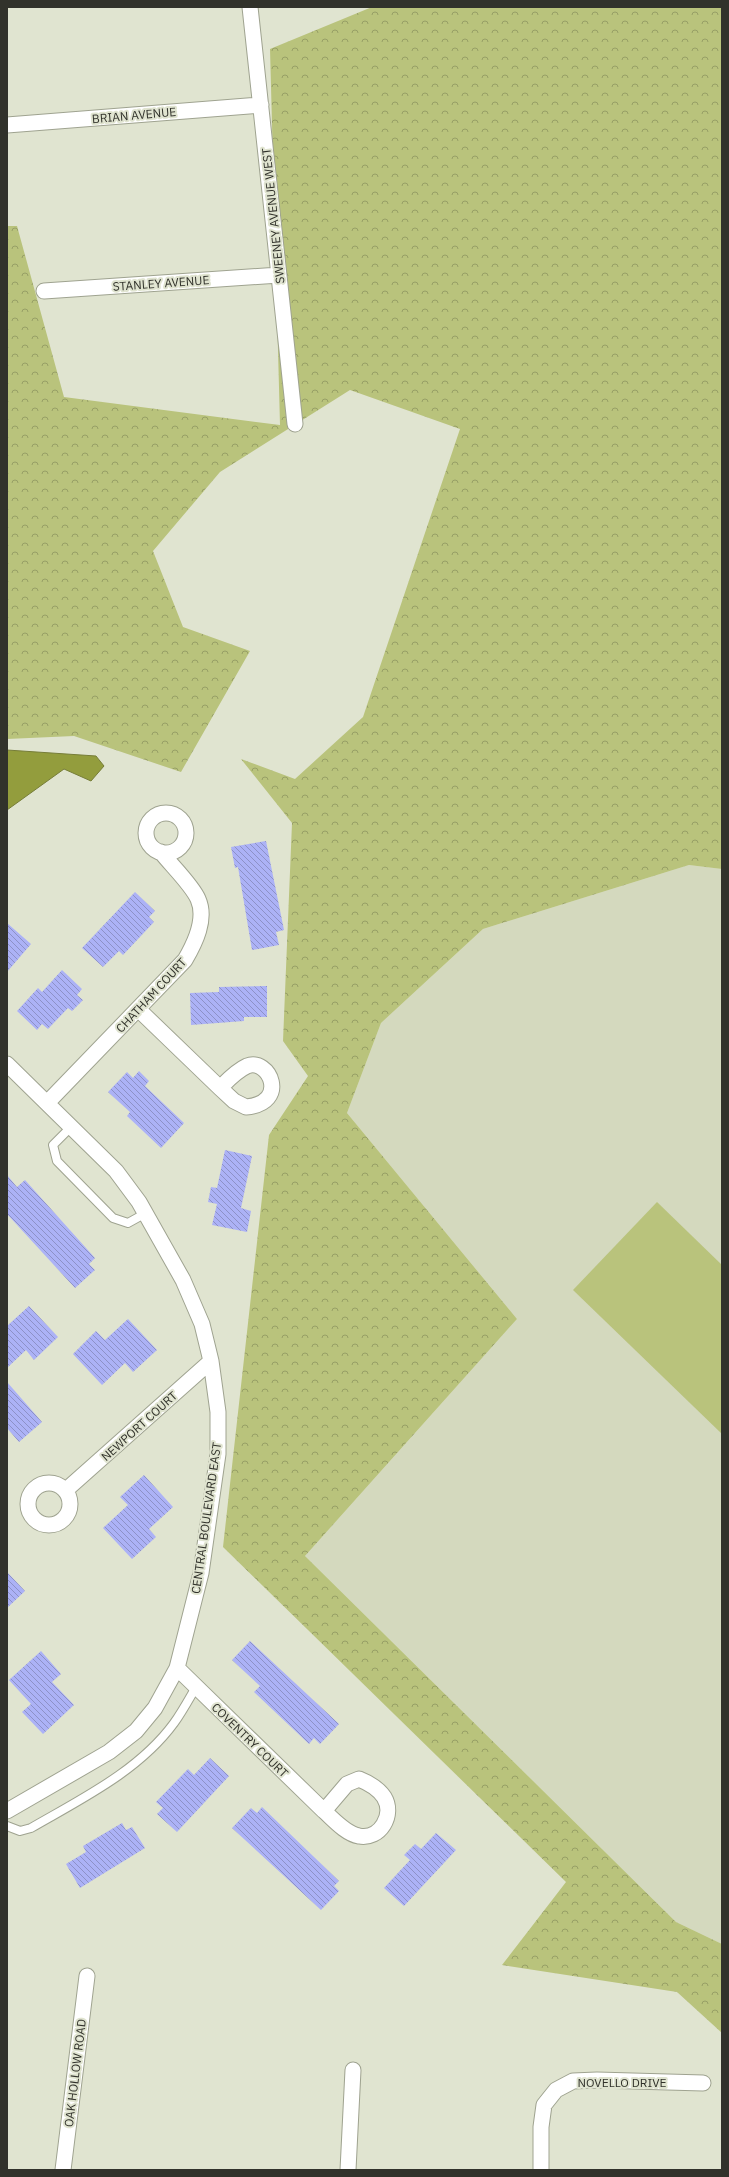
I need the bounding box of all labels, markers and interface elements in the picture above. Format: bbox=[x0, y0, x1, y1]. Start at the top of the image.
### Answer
street label: BRIAN AVENUE bbox=[91, 104, 177, 126]
street label: SWEENEY AVENUE WEST bbox=[258, 147, 288, 285]
street label: STANLEY AVENUE bbox=[112, 272, 210, 294]
street label: CHATHAM COURT bbox=[113, 954, 190, 1035]
street label: NEWPORT COURT bbox=[98, 1388, 180, 1464]
street label: CENTRAL BOULEVARD EAST bbox=[188, 1441, 224, 1595]
street label: COVENTRY COURT bbox=[209, 1700, 292, 1780]
street label: OAK HOLLOW ROAD bbox=[61, 2018, 89, 2128]
street label: NOVELLO DRIVE bbox=[578, 2075, 666, 2090]

